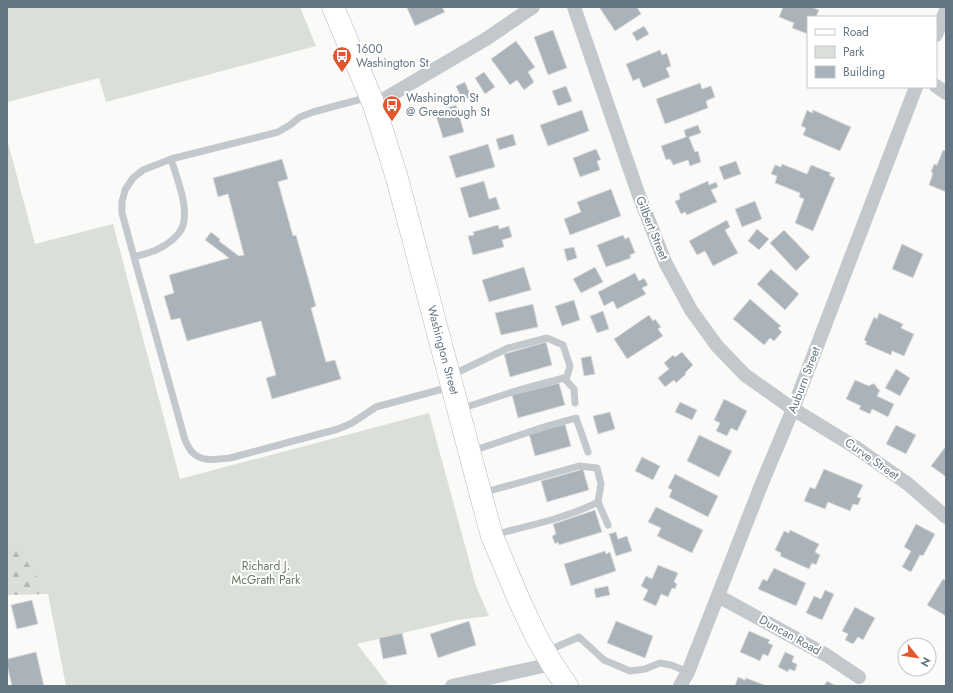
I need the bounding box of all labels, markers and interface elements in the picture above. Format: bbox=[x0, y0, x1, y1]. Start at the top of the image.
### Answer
legend bbox=[807, 16, 937, 88]
text: Road bbox=[843, 23, 869, 41]
place label: 1600 Washington St bbox=[356, 40, 429, 72]
text: Park bbox=[843, 43, 865, 61]
bus stop icon: 1600 Washington St bbox=[331, 45, 353, 73]
text: Building bbox=[843, 63, 885, 81]
place label: Washington St @ Greenough St bbox=[406, 89, 490, 121]
bus stop icon: Washington St @ Greenough St bbox=[381, 94, 403, 122]
street label: Gilbert Street bbox=[631, 193, 673, 263]
street label: Washington Street bbox=[422, 303, 464, 397]
street label: Auburn Street bbox=[783, 344, 825, 416]
street label: Curve Street bbox=[841, 434, 903, 484]
park label: Richard J. McGrath Park bbox=[232, 557, 301, 589]
street label: Duncan Road bbox=[756, 611, 824, 659]
north arrow bbox=[897, 637, 937, 677]
text: N bbox=[917, 654, 935, 670]

